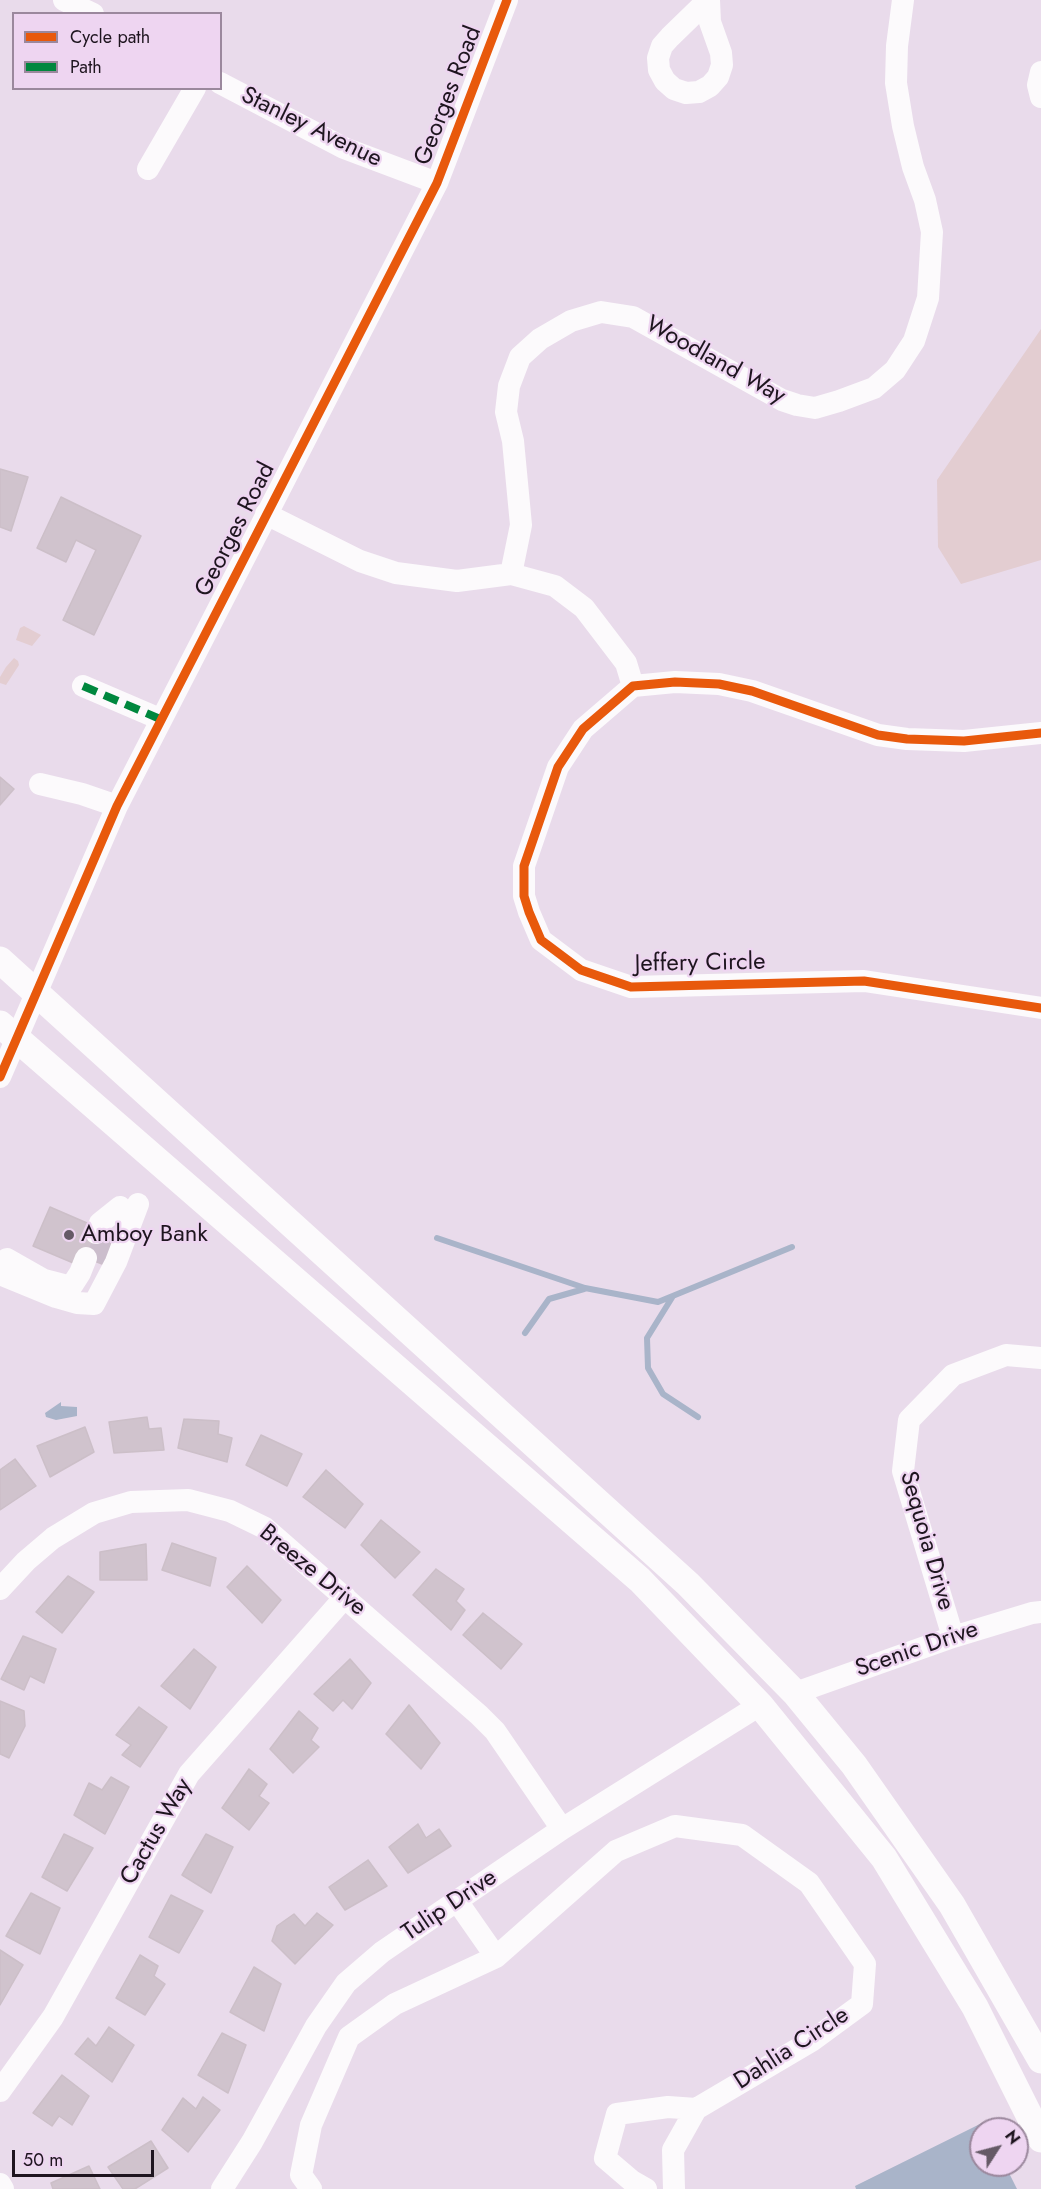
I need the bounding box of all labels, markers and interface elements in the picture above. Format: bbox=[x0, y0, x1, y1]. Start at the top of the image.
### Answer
legend bbox=[12, 12, 222, 90]
street label: Georges Road bbox=[409, 22, 489, 170]
text: Cycle path bbox=[70, 24, 150, 50]
text: Path bbox=[70, 54, 102, 80]
street label: Stanley Avenue bbox=[236, 82, 386, 174]
street label: Woodland Way bbox=[640, 311, 790, 411]
street label: Georges Road bbox=[190, 458, 282, 602]
street label: Jeffery Circle bbox=[634, 948, 766, 980]
place label: Amboy Bank bbox=[81, 1221, 208, 1249]
marker: Amboy Bank bbox=[62, 1228, 76, 1242]
street label: Sequoia Drive bbox=[892, 1468, 960, 1614]
street label: Breeze Drive bbox=[253, 1519, 371, 1623]
street label: Scenic Drive bbox=[852, 1616, 982, 1684]
street label: Cactus Way bbox=[115, 1774, 199, 1890]
street label: Tulip Drive bbox=[397, 1864, 503, 1948]
street label: Dahlia Circle bbox=[729, 2001, 855, 2097]
north arrow bbox=[969, 2117, 1029, 2177]
text: N bbox=[999, 2125, 1025, 2149]
scale bar bbox=[15, 2138, 158, 2176]
text: 50 m bbox=[23, 2147, 63, 2173]

